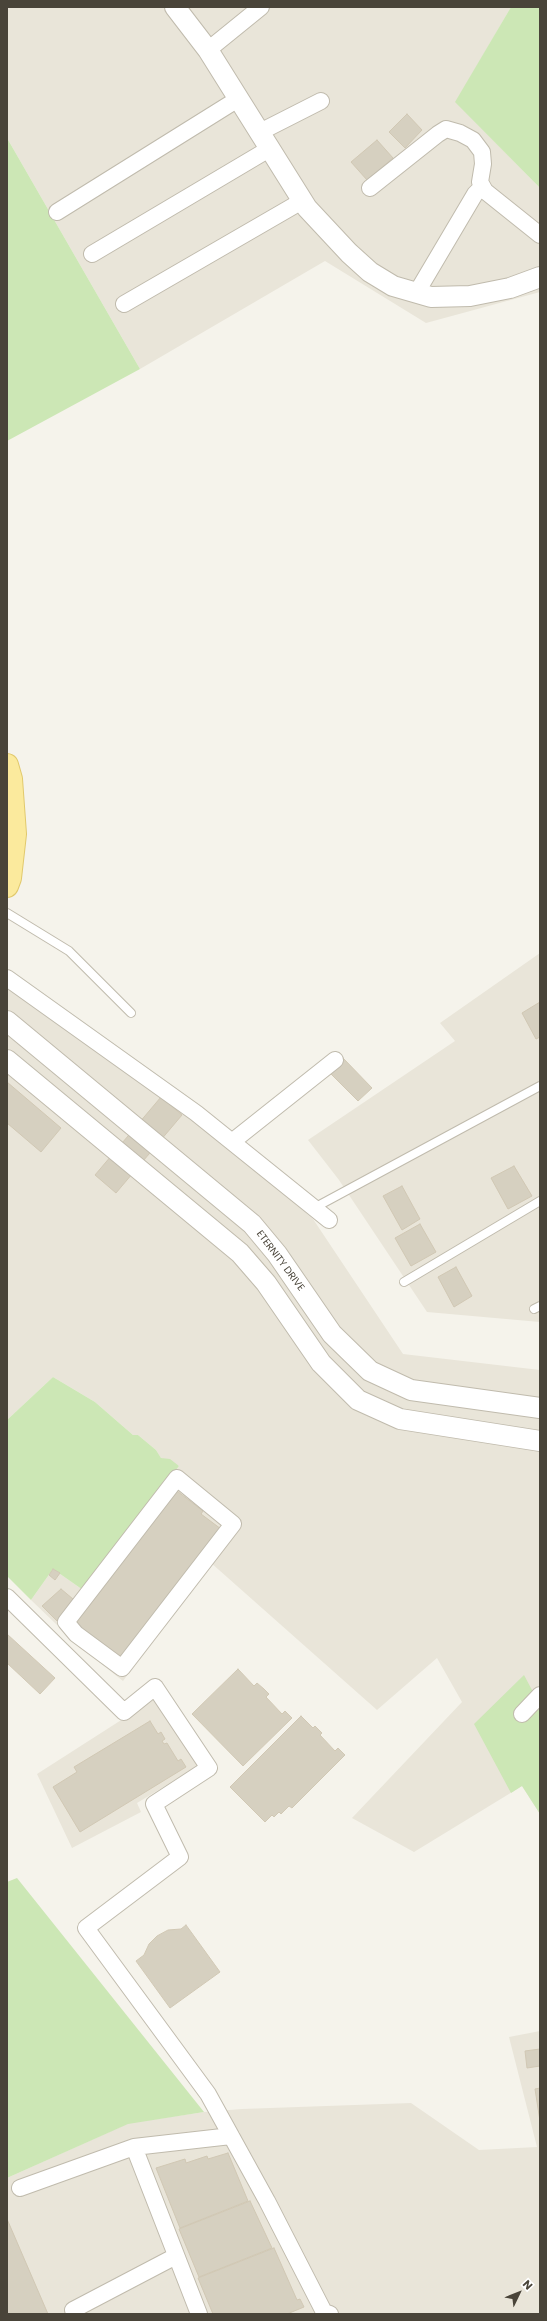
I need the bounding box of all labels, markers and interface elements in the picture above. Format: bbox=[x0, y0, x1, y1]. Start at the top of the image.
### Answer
street label: ETERNITY DRIVE bbox=[253, 1228, 307, 1294]
north arrow bbox=[499, 2273, 539, 2313]
text: N bbox=[519, 2276, 536, 2293]

